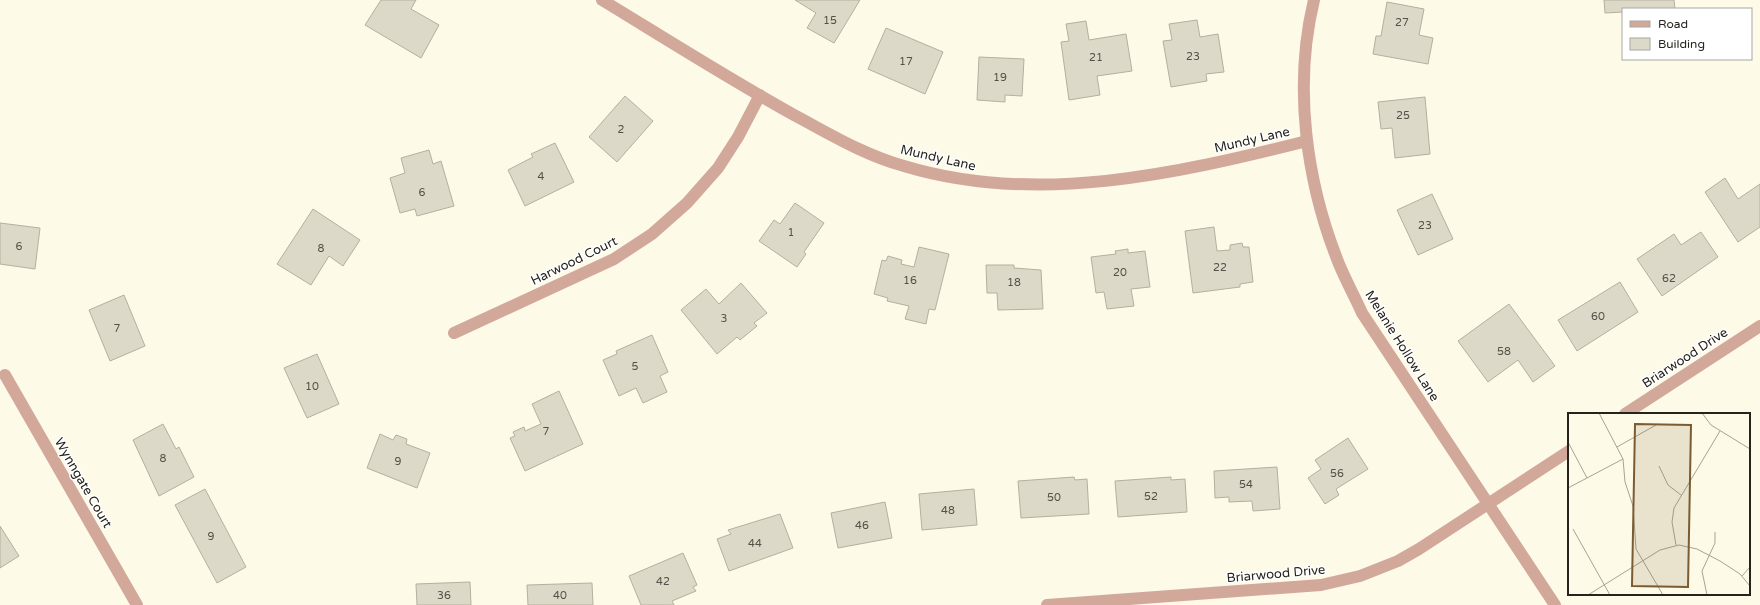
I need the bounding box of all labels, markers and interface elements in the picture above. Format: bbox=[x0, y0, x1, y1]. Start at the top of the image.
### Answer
legend bbox=[1622, 8, 1752, 60]
house number: 15 bbox=[823, 14, 837, 27]
house number: 27 bbox=[1395, 16, 1409, 29]
text: Road bbox=[1658, 17, 1688, 31]
text: Building bbox=[1658, 37, 1705, 51]
house number: 23 bbox=[1186, 50, 1200, 63]
house number: 21 bbox=[1089, 51, 1103, 64]
house number: 17 bbox=[899, 55, 913, 68]
house number: 19 bbox=[993, 71, 1007, 84]
house number: 25 bbox=[1396, 109, 1410, 122]
house number: 2 bbox=[618, 123, 625, 136]
street label: Mundy Lane bbox=[1213, 124, 1291, 156]
street label: Mundy Lane bbox=[899, 142, 977, 174]
house number: 4 bbox=[538, 170, 545, 183]
house number: 6 bbox=[419, 186, 426, 199]
house number: 23 bbox=[1418, 219, 1432, 232]
house number: 1 bbox=[788, 226, 794, 239]
street label: Harwood Court bbox=[528, 233, 620, 289]
house number: 6 bbox=[16, 240, 23, 253]
house number: 8 bbox=[318, 242, 325, 255]
house number: 22 bbox=[1213, 261, 1227, 274]
house number: 20 bbox=[1113, 266, 1127, 279]
house number: 62 bbox=[1662, 272, 1676, 285]
house number: 16 bbox=[903, 274, 917, 287]
house number: 18 bbox=[1007, 276, 1021, 289]
street label: Melanie Hollow Lane bbox=[1361, 288, 1443, 404]
house number: 60 bbox=[1591, 310, 1605, 323]
house number: 3 bbox=[721, 312, 728, 325]
house number: 7 bbox=[114, 322, 121, 335]
street label: Briarwood Drive bbox=[1639, 324, 1731, 392]
house number: 58 bbox=[1497, 345, 1511, 358]
house number: 5 bbox=[632, 360, 639, 373]
house number: 10 bbox=[305, 380, 319, 393]
inset map bbox=[1568, 413, 1750, 595]
house number: 7 bbox=[543, 425, 550, 438]
street label: Wynngate Court bbox=[51, 435, 115, 531]
house number: 8 bbox=[160, 452, 167, 465]
house number: 9 bbox=[395, 455, 402, 468]
house number: 56 bbox=[1330, 467, 1344, 480]
house number: 54 bbox=[1239, 478, 1253, 491]
house number: 52 bbox=[1144, 490, 1158, 503]
house number: 50 bbox=[1047, 491, 1061, 504]
house number: 48 bbox=[941, 504, 955, 517]
house number: 46 bbox=[855, 519, 869, 532]
house number: 9 bbox=[208, 530, 215, 543]
house number: 44 bbox=[748, 537, 762, 550]
street label: Briarwood Drive bbox=[1226, 562, 1326, 586]
house number: 42 bbox=[656, 575, 670, 588]
house number: 36 bbox=[437, 589, 451, 602]
house number: 40 bbox=[553, 589, 567, 602]

